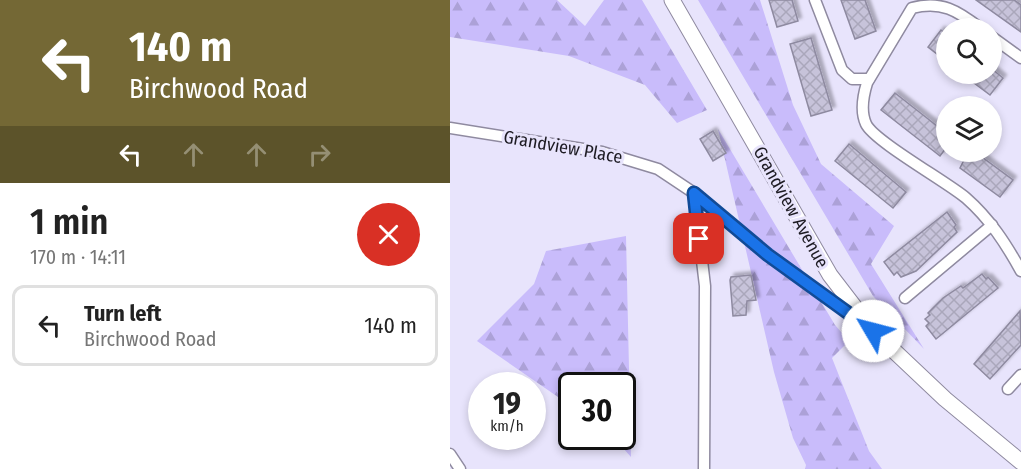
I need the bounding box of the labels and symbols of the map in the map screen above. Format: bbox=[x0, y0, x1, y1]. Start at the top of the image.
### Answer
street label: Grandview Place bbox=[502, 126, 624, 168]
street label: Grandview Avenue bbox=[749, 142, 834, 272]
pin bbox=[673, 213, 724, 264]
position arrow bbox=[841, 299, 905, 363]
speed limit sign: 30 bbox=[558, 372, 636, 450]

